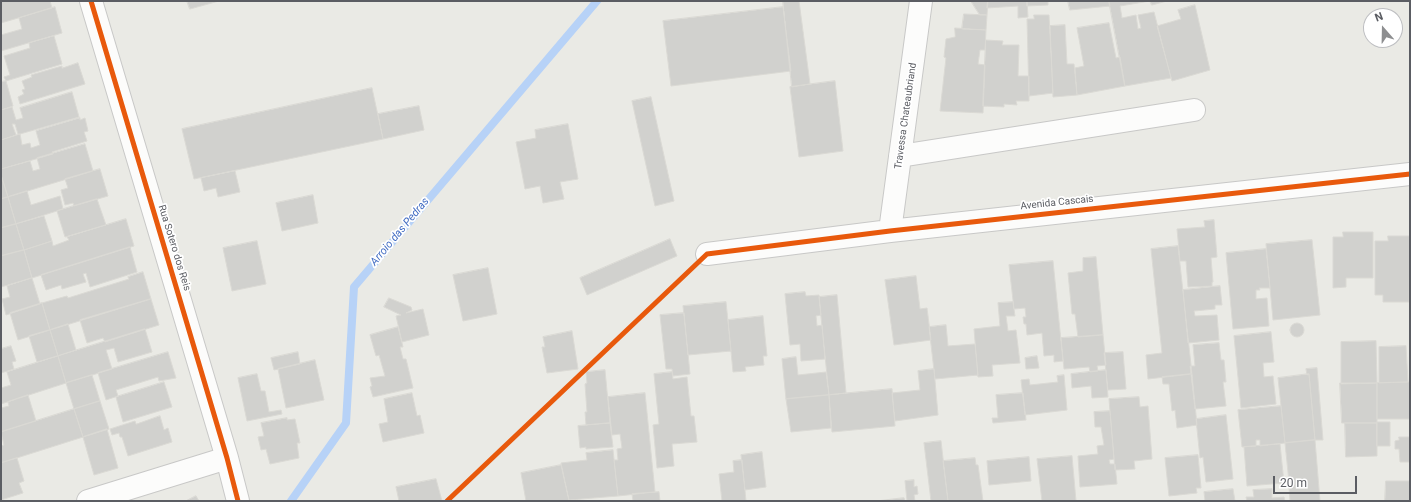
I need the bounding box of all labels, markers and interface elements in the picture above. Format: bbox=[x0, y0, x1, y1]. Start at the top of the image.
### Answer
north arrow bbox=[1363, 8, 1403, 48]
text: N bbox=[1373, 10, 1385, 25]
street label: Travessa Chateaubriand bbox=[893, 62, 919, 170]
street label: Avenida Cascais bbox=[1020, 193, 1094, 213]
water label: Arroio das Pedras bbox=[368, 195, 432, 269]
street label: Rua Sotero dos Reis bbox=[155, 204, 193, 292]
scale bar bbox=[1275, 468, 1359, 494]
text: 20 m bbox=[1280, 476, 1307, 490]

